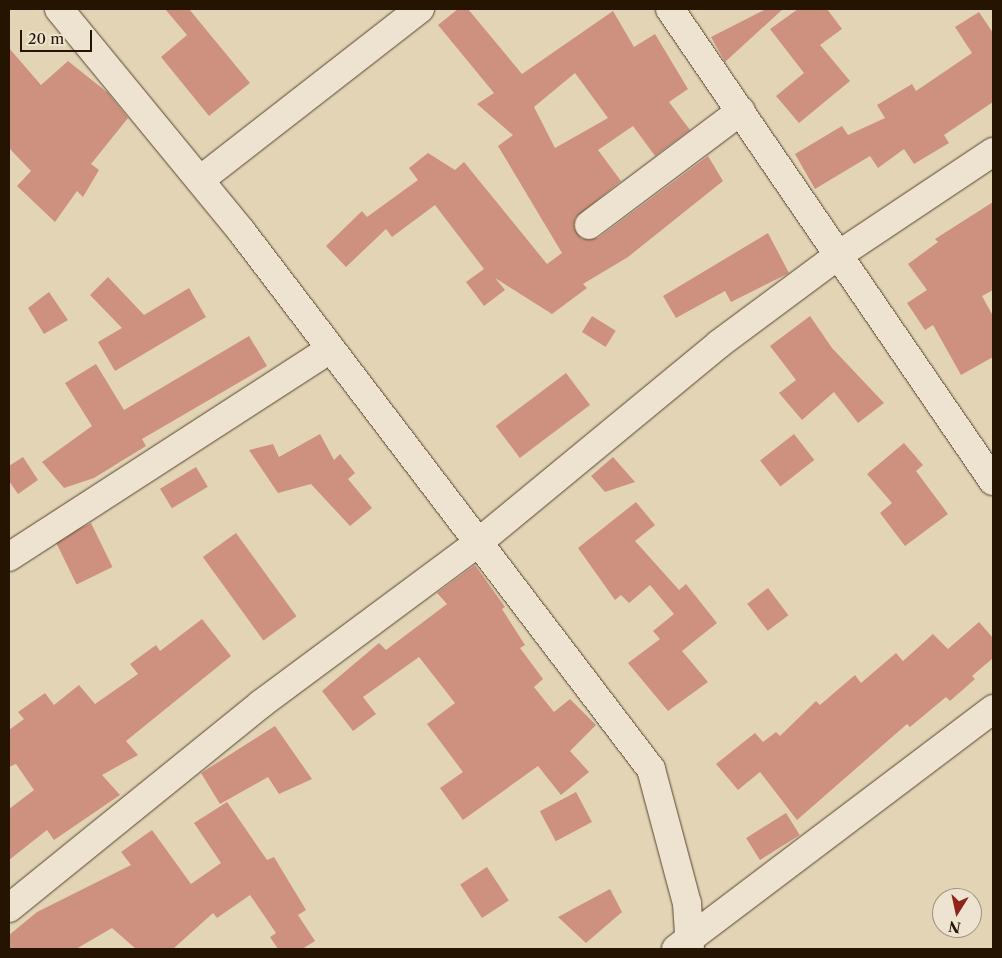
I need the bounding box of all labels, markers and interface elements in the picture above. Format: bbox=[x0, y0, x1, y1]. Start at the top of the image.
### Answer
scale bar bbox=[22, 20, 95, 52]
text: 20 m bbox=[28, 29, 64, 48]
north arrow bbox=[932, 888, 982, 938]
text: N bbox=[947, 917, 962, 937]

